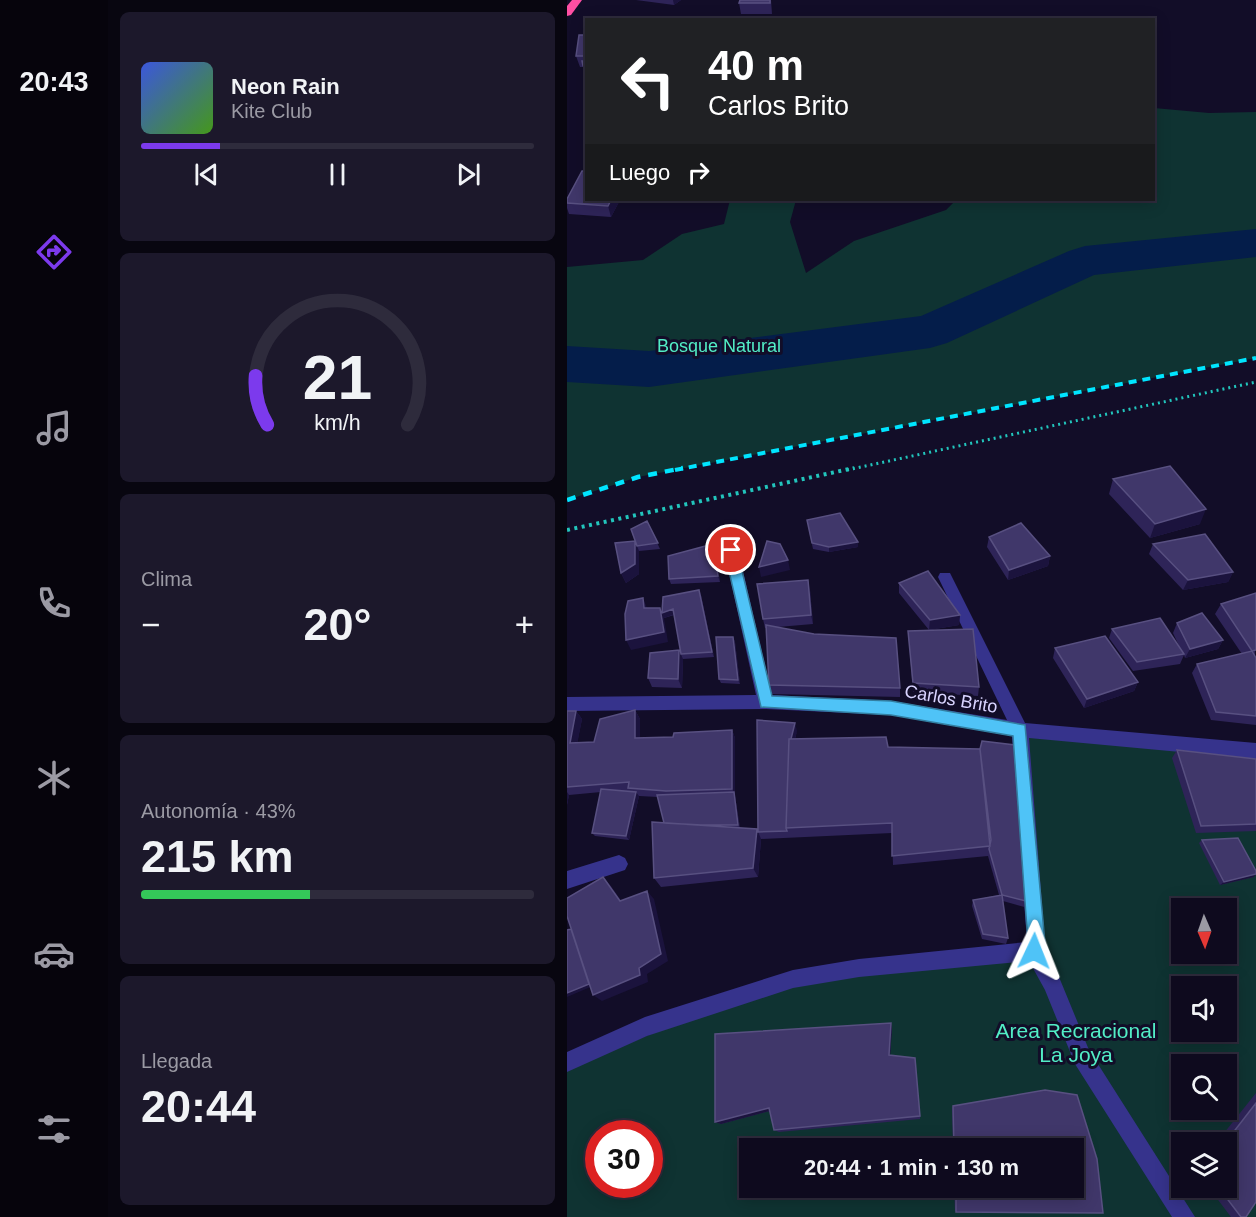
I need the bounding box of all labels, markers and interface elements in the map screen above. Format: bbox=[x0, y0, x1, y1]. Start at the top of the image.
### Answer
icon: left bbox=[609, 42, 687, 120]
text: 40 m bbox=[708, 42, 804, 89]
text: 20:43 bbox=[19, 67, 89, 97]
text: Neon Rain bbox=[231, 74, 340, 99]
text: Carlos Brito bbox=[708, 91, 849, 121]
text: Kite Club bbox=[231, 100, 312, 122]
icon: right bbox=[682, 156, 715, 189]
icon: previous bbox=[190, 158, 223, 191]
icon: pause bbox=[321, 158, 354, 191]
icon: next bbox=[452, 158, 485, 191]
text: Luego bbox=[609, 160, 670, 185]
icon: directions bbox=[33, 231, 75, 273]
park label: Bosque Natural bbox=[657, 336, 781, 356]
text: 21 bbox=[303, 343, 372, 412]
icon: music bbox=[33, 407, 75, 449]
text: km/h bbox=[314, 411, 361, 435]
pin bbox=[705, 524, 756, 575]
icon: arrive bbox=[714, 533, 747, 566]
text: Clima bbox=[141, 568, 192, 590]
icon: phone bbox=[33, 582, 75, 624]
text: 20° bbox=[303, 599, 372, 650]
text: − bbox=[141, 606, 160, 643]
text: + bbox=[515, 606, 534, 643]
street label: Carlos Brito bbox=[903, 681, 999, 717]
icon: climate bbox=[33, 757, 75, 799]
text: Autonomía · 43% bbox=[141, 800, 296, 822]
text: 215 km bbox=[141, 831, 294, 882]
north arrow bbox=[1171, 898, 1237, 964]
map controls bbox=[1171, 898, 1237, 1198]
position arrow bbox=[1002, 919, 1066, 983]
icon: car bbox=[33, 933, 75, 975]
button: sound bbox=[1171, 976, 1237, 1042]
park label: Area Recracional La Joya bbox=[995, 1019, 1157, 1066]
text: Llegada bbox=[141, 1050, 212, 1072]
button: search bbox=[1171, 1054, 1237, 1120]
text: 20:44 bbox=[141, 1081, 256, 1132]
icon: filters bbox=[33, 1108, 75, 1150]
speed limit sign: 30 bbox=[585, 1120, 663, 1198]
button: layers bbox=[1171, 1132, 1237, 1198]
text: 20:44 · 1 min · 130 m bbox=[804, 1155, 1019, 1180]

